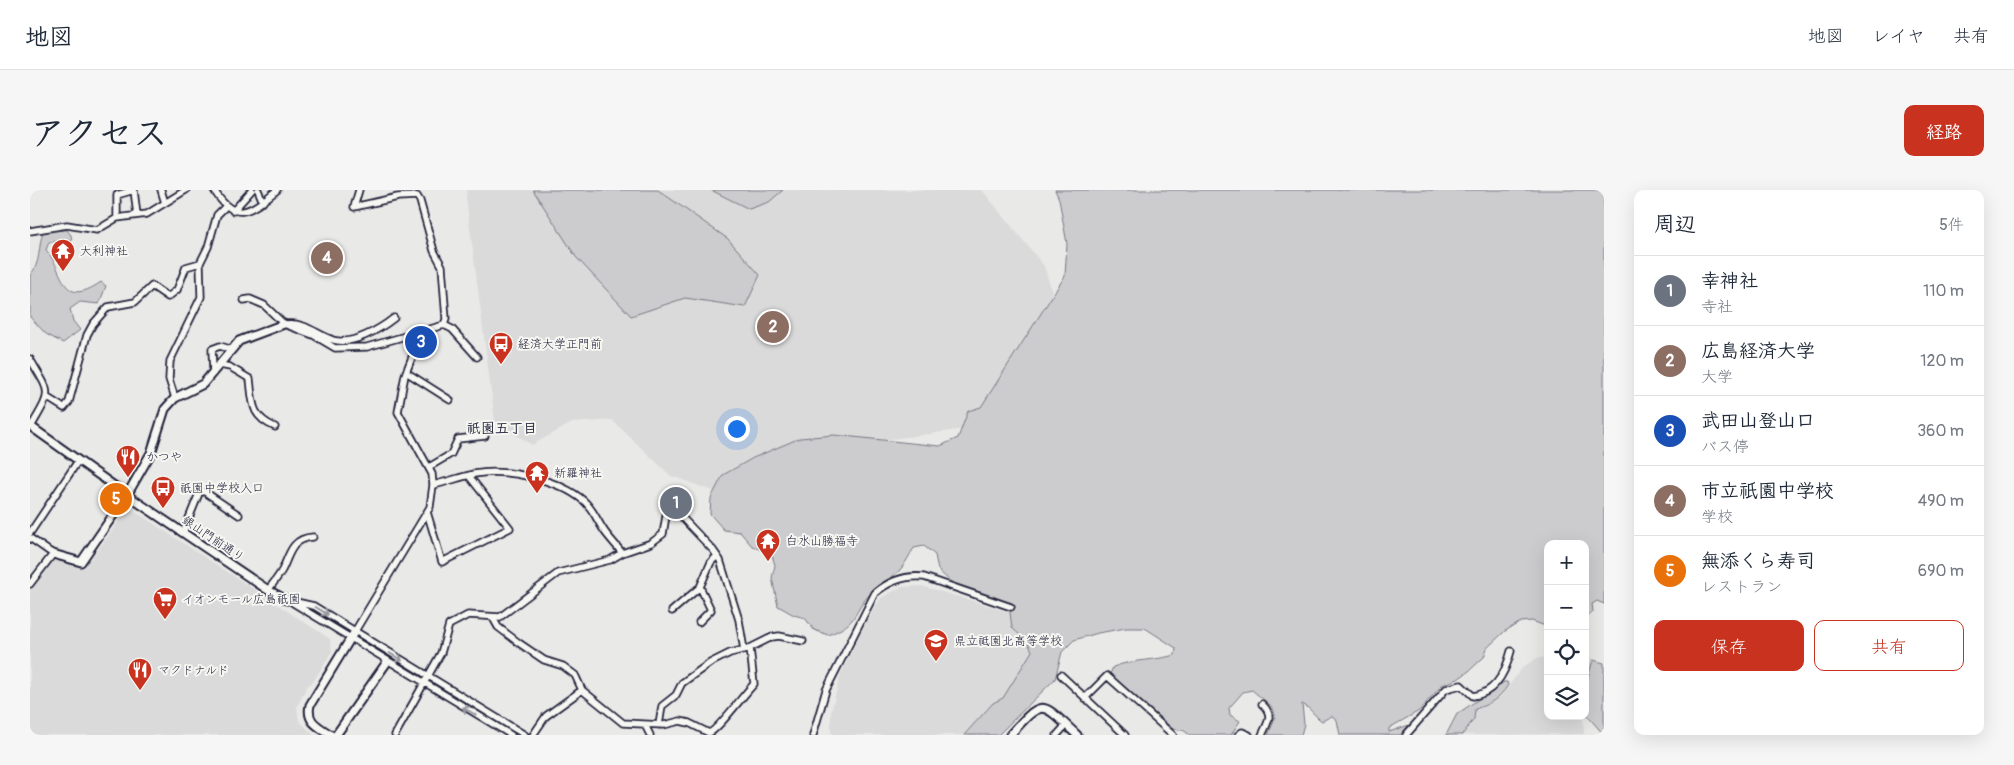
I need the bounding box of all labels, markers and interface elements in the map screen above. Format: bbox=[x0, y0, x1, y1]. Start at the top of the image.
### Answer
text: 地図 bbox=[25, 23, 73, 52]
text: 地図 bbox=[1808, 25, 1844, 48]
text: レイヤ bbox=[1872, 25, 1925, 48]
text: 共有 bbox=[1953, 25, 1989, 48]
button: 経路 bbox=[1904, 105, 1984, 156]
text: アクセス bbox=[30, 112, 168, 156]
text: 周辺 bbox=[1654, 211, 1696, 238]
text: 5件 bbox=[1939, 215, 1964, 235]
temple icon: 大利神社 bbox=[50, 238, 76, 272]
pin: 4 bbox=[311, 239, 343, 277]
place label: 大利神社 bbox=[80, 244, 128, 259]
text: 幸神社 bbox=[1701, 269, 1758, 293]
text: 1 bbox=[1667, 281, 1673, 301]
text: 110 m bbox=[1923, 281, 1964, 301]
text: 寺社 bbox=[1701, 297, 1733, 317]
pin: 2 bbox=[757, 308, 789, 346]
pin: 3 bbox=[405, 323, 437, 361]
bus stop icon: 経済大学正門前 bbox=[488, 331, 514, 365]
place label: 経済大学正門前 bbox=[518, 337, 602, 352]
text: 広島経済大学 bbox=[1701, 339, 1815, 363]
text: 2 bbox=[1666, 351, 1674, 371]
text: 120 m bbox=[1920, 351, 1964, 371]
text: 大学 bbox=[1701, 367, 1733, 387]
text: 武田山登山口 bbox=[1701, 409, 1815, 433]
your location bbox=[724, 416, 750, 442]
district label: 祇園五丁目 bbox=[467, 420, 537, 437]
text: 3 bbox=[1666, 421, 1674, 441]
text: 360 m bbox=[1917, 421, 1964, 441]
text: バス停 bbox=[1701, 437, 1749, 457]
restaurant icon: かつや bbox=[115, 444, 141, 478]
place label: かつや bbox=[146, 450, 182, 465]
temple icon: 新羅神社 bbox=[524, 460, 550, 494]
place label: 新羅神社 bbox=[554, 466, 602, 481]
bus stop icon: 祇園中学校入口 bbox=[150, 475, 176, 509]
text: 市立祇園中学校 bbox=[1701, 479, 1834, 503]
pin: 5 bbox=[100, 480, 132, 518]
place label: 祇園中学校入口 bbox=[180, 481, 264, 496]
pin: 1 bbox=[660, 484, 692, 522]
text: 4 bbox=[1665, 491, 1675, 511]
text: 490 m bbox=[1918, 491, 1964, 511]
text: 学校 bbox=[1701, 507, 1733, 527]
street label: 銀山門前通り bbox=[179, 513, 247, 565]
temple icon: 白水山勝福寺 bbox=[755, 528, 781, 562]
place label: 白水山勝福寺 bbox=[786, 534, 858, 549]
map controls bbox=[1544, 540, 1589, 720]
button: + bbox=[1544, 540, 1589, 585]
text: 無添くら寿司 bbox=[1701, 549, 1815, 573]
text: 5 bbox=[1666, 561, 1674, 581]
text: 690 m bbox=[1918, 561, 1964, 581]
text: レストラン bbox=[1701, 577, 1782, 597]
button: − bbox=[1544, 585, 1589, 630]
supermarket icon: イオンモール広島祇園 bbox=[152, 586, 178, 620]
place label: イオンモール広島祇園 bbox=[182, 592, 301, 607]
one-way arrow bbox=[315, 607, 329, 617]
button: 保存 bbox=[1654, 620, 1804, 671]
button: 共有 bbox=[1814, 620, 1964, 671]
school or university icon: 県立祗園北高等学校 bbox=[923, 628, 949, 662]
button: locate bbox=[1544, 630, 1589, 675]
place label: 県立祗園北高等学校 bbox=[954, 634, 1062, 649]
one-way arrow bbox=[388, 652, 402, 662]
restaurant icon: マクドナルド bbox=[127, 657, 153, 691]
place label: マクドナルド bbox=[158, 663, 229, 678]
button: layers bbox=[1544, 675, 1589, 720]
one-way arrow bbox=[462, 705, 477, 715]

